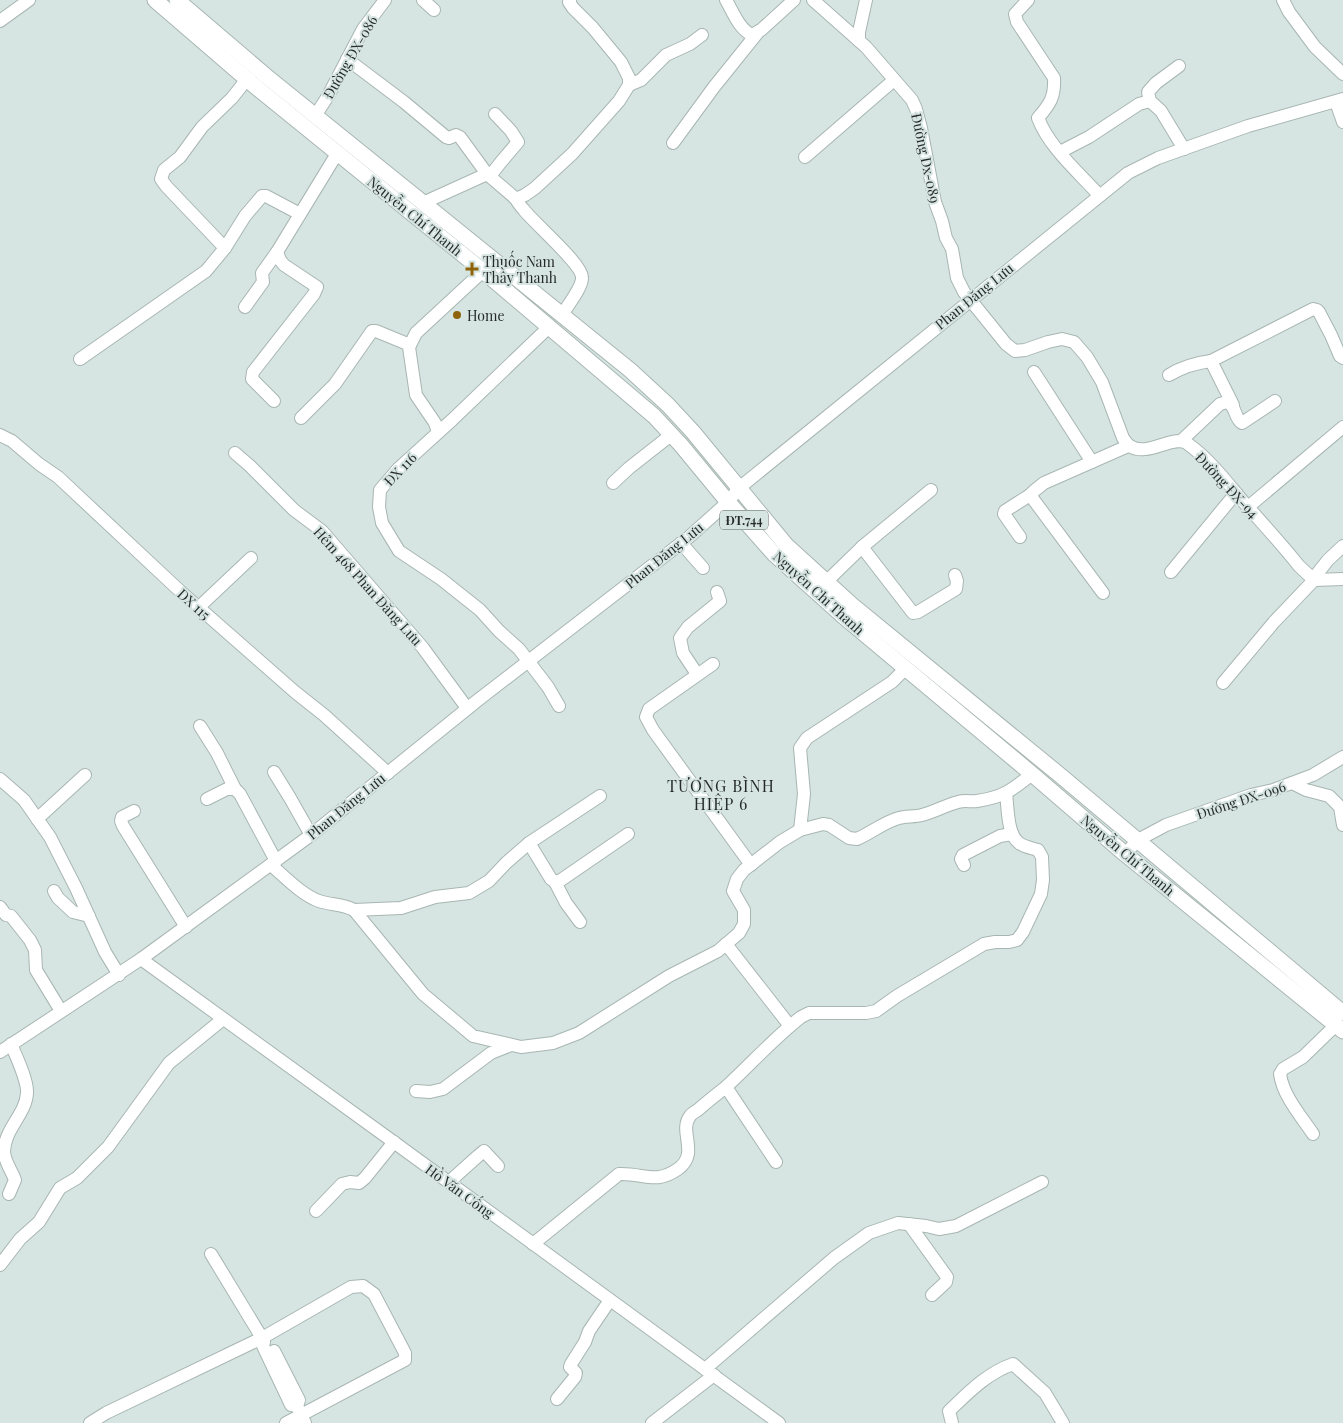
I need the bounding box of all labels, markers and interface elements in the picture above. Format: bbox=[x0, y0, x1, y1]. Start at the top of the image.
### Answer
street label: Đường ĐX-086 bbox=[319, 12, 381, 102]
street label: Đường Dx-089 bbox=[907, 111, 945, 205]
street label: Nguyễn Chí Thanh bbox=[364, 171, 468, 261]
place label: Thuốc Nam Thầy Thanh bbox=[483, 250, 558, 287]
street label: Phan Đăng Lưu bbox=[931, 258, 1017, 334]
marker: Thuốc Nam Thầy Thanh bbox=[465, 262, 479, 276]
place label: Home bbox=[467, 306, 505, 325]
marker: Home bbox=[451, 309, 463, 321]
street label: ĐX 116 bbox=[379, 448, 421, 490]
street label: Đường ĐX-94 bbox=[1191, 448, 1263, 522]
road number: ĐT.744 bbox=[720, 510, 768, 530]
street label: Phan Đăng Lưu bbox=[621, 517, 707, 593]
street label: Hẻm 468 Phan Đăng Lưu bbox=[310, 523, 426, 649]
street label: Nguyễn Chí Thanh bbox=[769, 546, 870, 640]
street label: DX 115 bbox=[174, 584, 215, 624]
street label: Phan Đăng Lưu bbox=[303, 768, 389, 844]
district label: TƯƠNG BÌNH HIỆP 6 bbox=[667, 775, 775, 814]
street label: Đường ĐX-096 bbox=[1194, 777, 1288, 823]
street label: Nguyễn Chí Thanh bbox=[1077, 809, 1180, 900]
street label: Hồ Văn Cống bbox=[422, 1158, 500, 1223]

